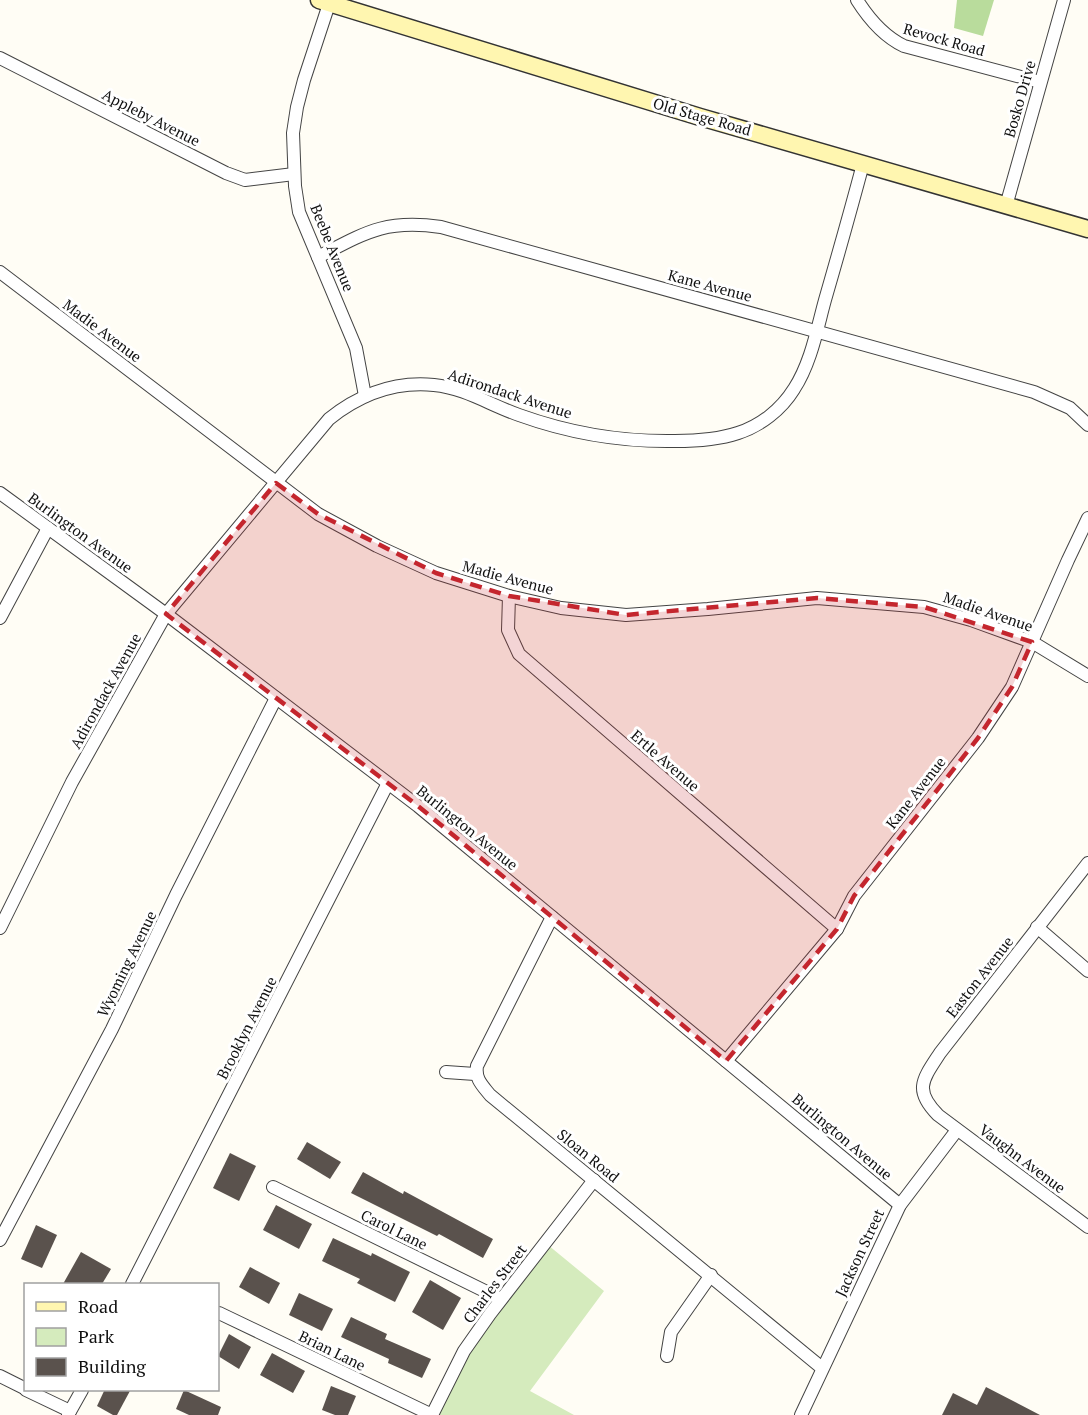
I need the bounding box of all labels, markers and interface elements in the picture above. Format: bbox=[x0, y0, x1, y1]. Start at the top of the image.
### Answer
street label: Revock Road bbox=[901, 18, 987, 60]
street label: Bosko Drive bbox=[998, 58, 1040, 140]
street label: Appleby Avenue bbox=[99, 84, 204, 150]
street label: Old Stage Road bbox=[651, 92, 754, 140]
street label: Beebe Avenue bbox=[306, 201, 360, 294]
street label: Kane Avenue bbox=[666, 264, 754, 306]
street label: Madie Avenue bbox=[59, 294, 146, 366]
street label: Adirondack Avenue bbox=[446, 364, 575, 423]
street label: Burlington Avenue bbox=[24, 487, 137, 577]
street label: Madie Avenue bbox=[461, 555, 556, 599]
street label: Madie Avenue bbox=[941, 586, 1036, 636]
street label: Adirondack Avenue bbox=[65, 629, 145, 752]
street label: Ertle Avenue bbox=[627, 725, 704, 796]
street label: Kane Avenue bbox=[881, 752, 950, 833]
street label: Burlington Avenue bbox=[413, 780, 522, 874]
street label: Wyoming Avenue bbox=[92, 907, 160, 1020]
street label: Easton Avenue bbox=[941, 932, 1017, 1021]
street label: Brooklyn Avenue bbox=[212, 973, 281, 1082]
street label: Burlington Avenue bbox=[788, 1089, 897, 1184]
street label: Vaughn Avenue bbox=[975, 1119, 1070, 1197]
street label: Sloan Road bbox=[553, 1124, 624, 1186]
street label: Carol Lane bbox=[358, 1204, 431, 1254]
street label: Jackson Street bbox=[830, 1205, 888, 1300]
street label: Charles Street bbox=[458, 1239, 531, 1327]
legend bbox=[24, 1283, 219, 1391]
text: Road bbox=[78, 1294, 118, 1318]
text: Park bbox=[78, 1324, 115, 1348]
street label: Brian Lane bbox=[296, 1325, 369, 1375]
text: Building bbox=[78, 1354, 146, 1378]

